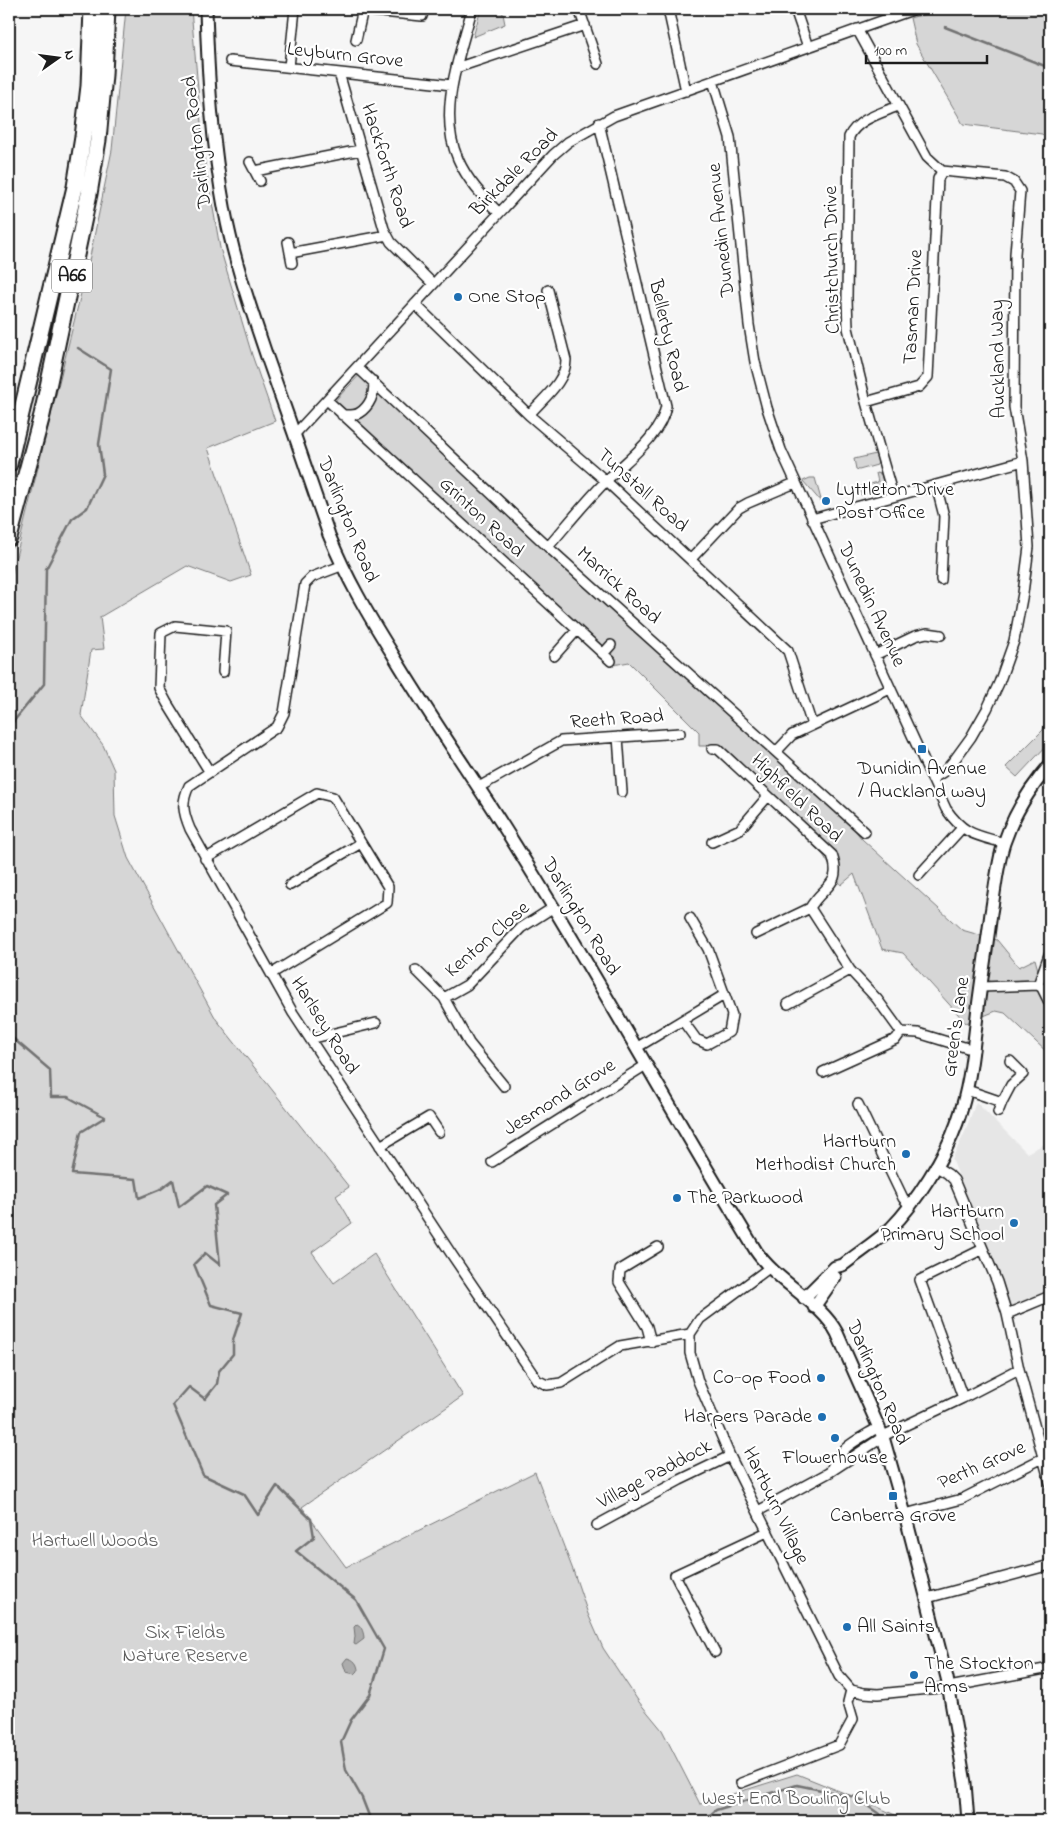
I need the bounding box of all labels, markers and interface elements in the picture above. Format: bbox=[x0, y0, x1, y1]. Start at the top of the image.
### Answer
north arrow bbox=[32, 32, 82, 82]
scale bar bbox=[866, 32, 988, 64]
street label: Leyburn Grove bbox=[285, 35, 405, 77]
text: 100 m bbox=[874, 40, 907, 62]
text: N bbox=[58, 48, 80, 62]
street label: Darlington Road bbox=[176, 74, 222, 211]
street label: Hackforth Road bbox=[352, 100, 420, 232]
street label: Birkdale Road bbox=[463, 122, 566, 225]
street label: Dunedin Avenue bbox=[701, 162, 744, 299]
street label: Christchurch Drive bbox=[817, 186, 849, 334]
street label: Tasman Drive bbox=[897, 249, 932, 365]
road number: A66 bbox=[52, 260, 92, 292]
street label: Bellerby Road bbox=[640, 276, 694, 395]
place label: One Stop bbox=[468, 283, 546, 312]
marker: One Stop bbox=[452, 291, 464, 303]
street label: Auckland Way bbox=[983, 299, 1015, 419]
street label: Tunstall Road bbox=[590, 442, 694, 540]
street label: Darlington Road bbox=[307, 452, 385, 587]
street label: Grinton Road bbox=[432, 471, 530, 565]
place label: Lyttleton Drive Post Office bbox=[836, 476, 954, 528]
marker: Lyttleton Drive Post Office bbox=[820, 495, 832, 507]
street label: Dunedin Avenue bbox=[829, 537, 913, 672]
street label: Marrick Road bbox=[569, 540, 667, 632]
street label: Reeth Road bbox=[569, 702, 665, 738]
marker: Dunidin Avenue / Auckland way bbox=[916, 743, 928, 755]
street label: Highfield Road bbox=[743, 748, 848, 851]
place label: Dunidin Avenue / Auckland way bbox=[856, 755, 987, 807]
street label: Darlington Road bbox=[532, 852, 627, 982]
street label: Kenton Close bbox=[439, 895, 537, 985]
street label: Harlsey Road bbox=[282, 971, 366, 1081]
street label: Green's Lane bbox=[936, 975, 978, 1079]
street label: Jesmond Grove bbox=[498, 1052, 622, 1144]
place label: Hartburn Methodist Church bbox=[755, 1128, 896, 1180]
marker: Hartburn Methodist Church bbox=[900, 1148, 912, 1160]
place label: The Parkwood bbox=[687, 1184, 803, 1213]
marker: The Parkwood bbox=[671, 1192, 683, 1204]
place label: Hartburn Primary School bbox=[880, 1198, 1004, 1250]
marker: Hartburn Primary School bbox=[1008, 1217, 1020, 1229]
street label: Darlington Road bbox=[836, 1315, 916, 1450]
place label: Co-op Food bbox=[713, 1364, 811, 1393]
marker: Co-op Food bbox=[815, 1372, 827, 1384]
place label: Harpers Parade bbox=[684, 1403, 812, 1432]
marker: Harpers Parade bbox=[816, 1411, 828, 1423]
street label: Village Paddock bbox=[592, 1432, 718, 1519]
marker: Flowerhouse bbox=[829, 1432, 841, 1444]
street label: Perth Grove bbox=[934, 1434, 1030, 1498]
street label: Hartburn Village bbox=[733, 1442, 816, 1570]
place label: Flowerhouse bbox=[781, 1444, 888, 1473]
marker: Canberra Grove bbox=[887, 1490, 899, 1502]
place label: Canberra Grove bbox=[830, 1502, 956, 1531]
park label: Hartwell Woods bbox=[32, 1527, 158, 1556]
place label: All Saints bbox=[857, 1613, 935, 1642]
park label: Six Fields Nature Reserve bbox=[122, 1619, 248, 1671]
marker: All Saints bbox=[841, 1621, 853, 1633]
place label: The Stockton Arms bbox=[924, 1650, 1034, 1702]
marker: The Stockton Arms bbox=[908, 1669, 920, 1681]
park label: West End Bowling Club bbox=[702, 1785, 891, 1815]

